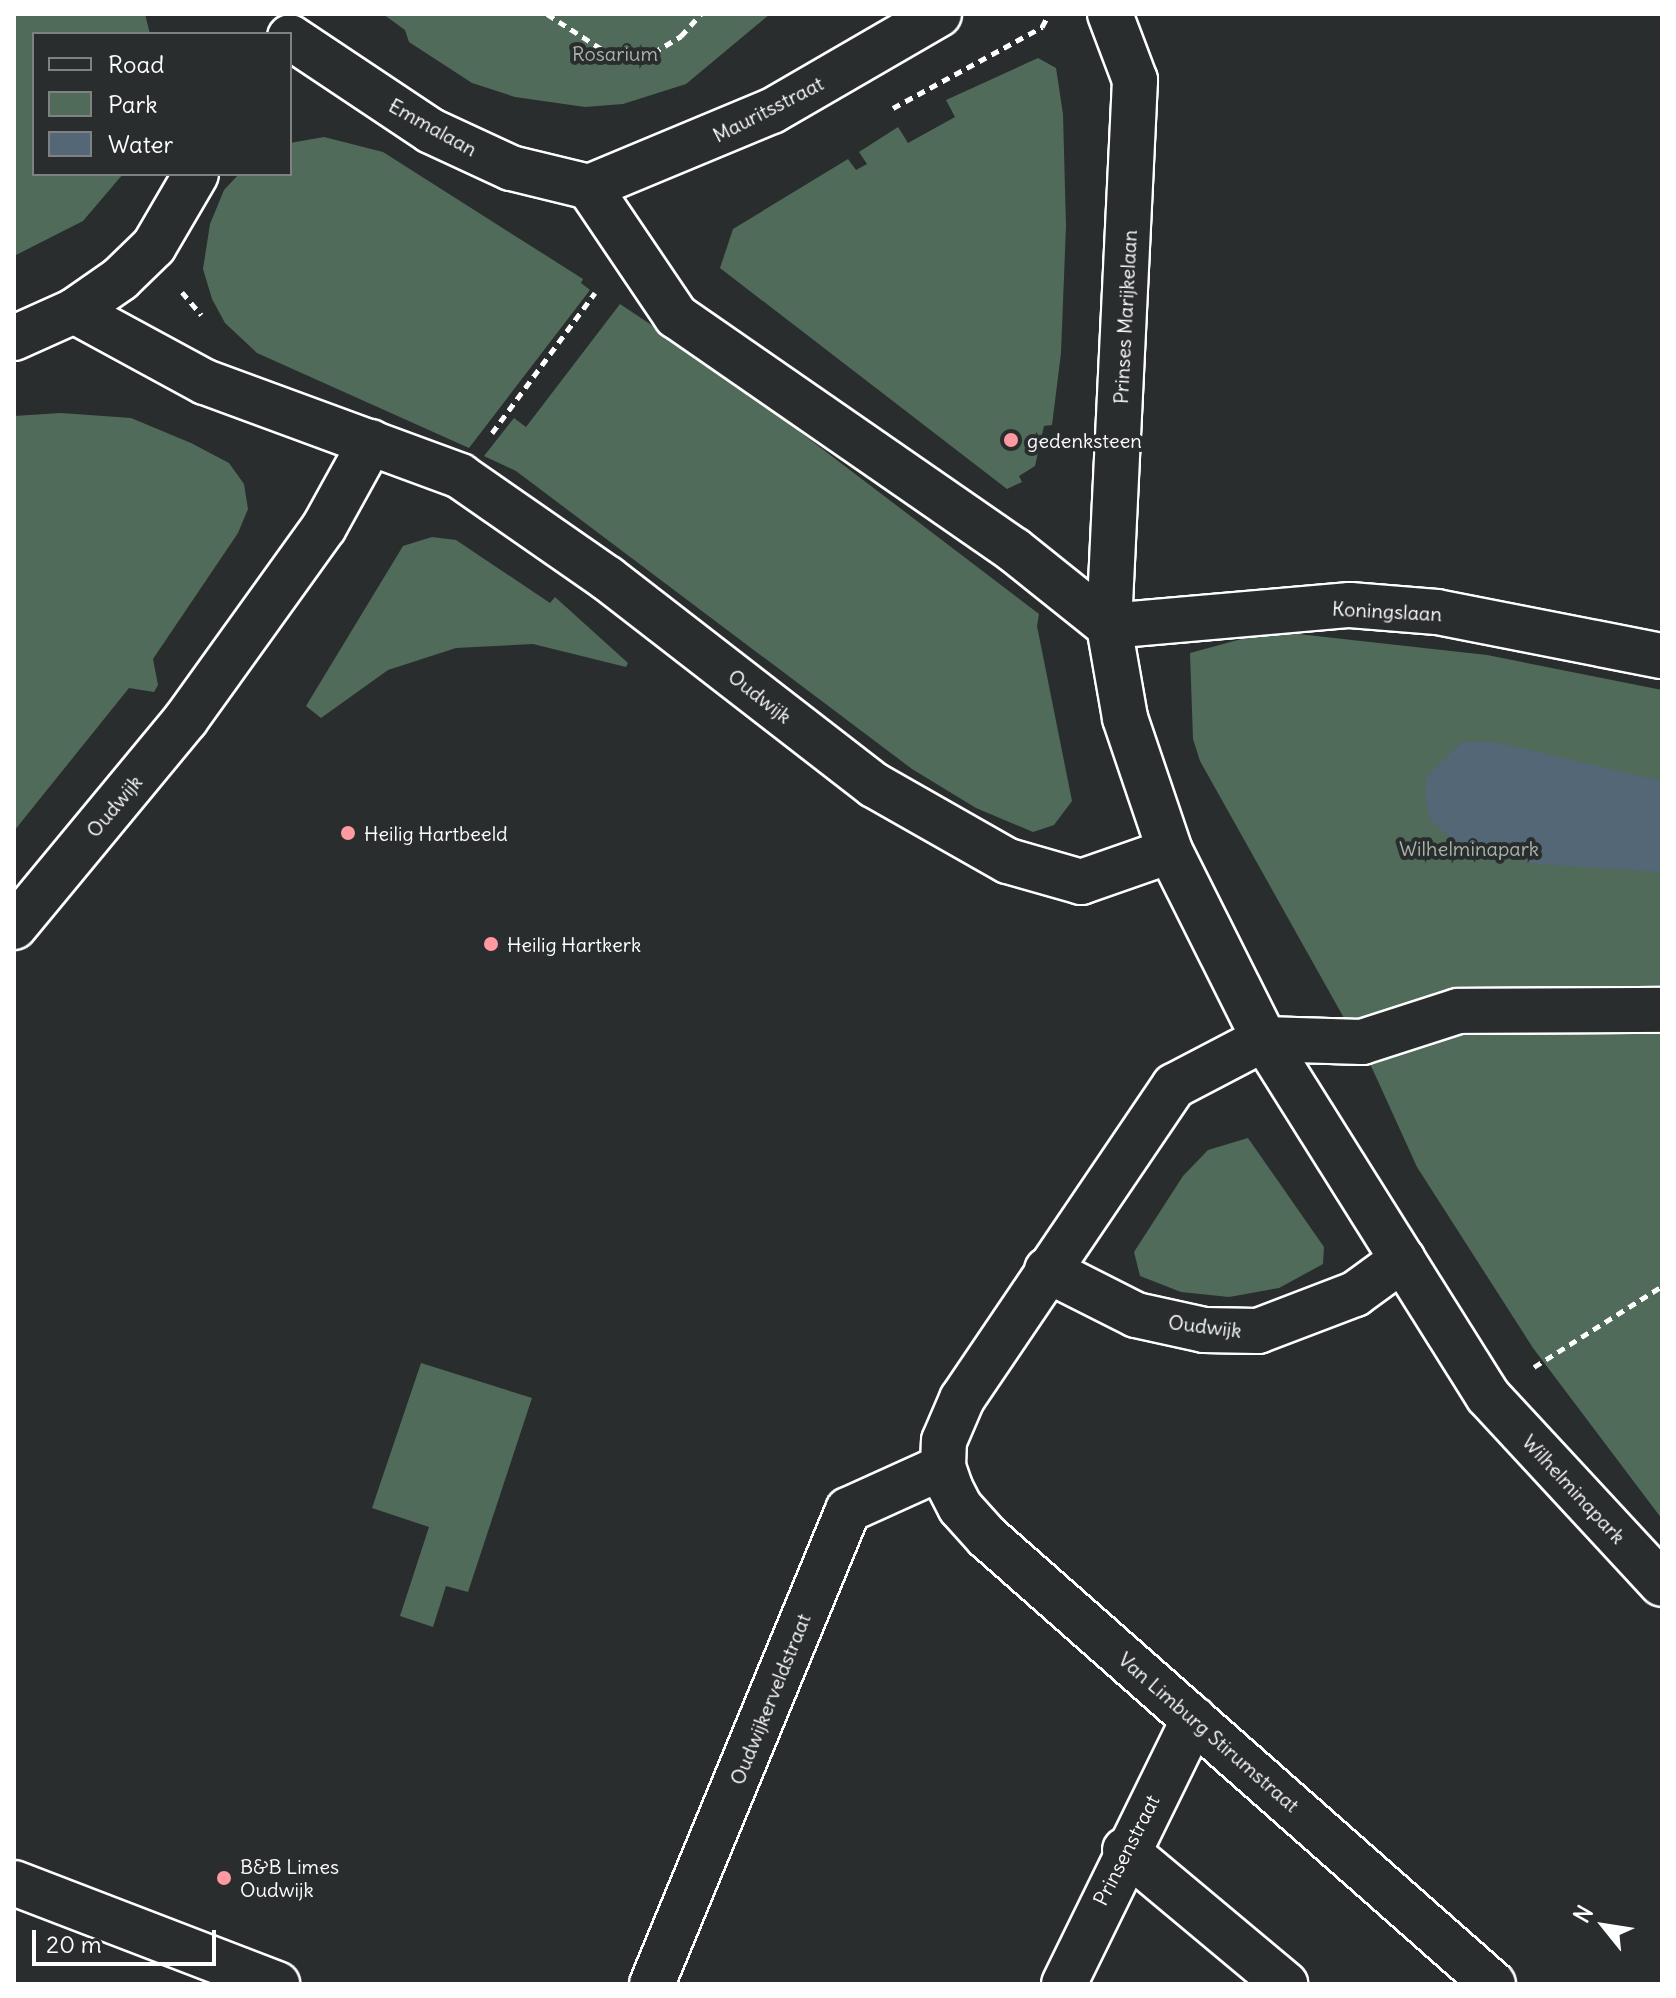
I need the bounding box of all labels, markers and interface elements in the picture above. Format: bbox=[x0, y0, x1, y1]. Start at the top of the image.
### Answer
legend bbox=[32, 32, 292, 176]
park label: Rosarium bbox=[572, 41, 658, 65]
text: Road bbox=[108, 49, 164, 79]
street label: Mauritsstraat bbox=[709, 71, 827, 147]
text: Park bbox=[108, 89, 158, 119]
street label: Emmalaan bbox=[385, 93, 481, 161]
text: Water bbox=[108, 129, 173, 159]
street label: Prinses Marijkelaan bbox=[1108, 229, 1142, 405]
place label: gedenksteen bbox=[1027, 428, 1142, 452]
marker: gedenksteen bbox=[1002, 431, 1020, 449]
street label: Koningslaan bbox=[1331, 596, 1443, 626]
street label: Oudwijk bbox=[724, 664, 796, 728]
street label: Oudwijk bbox=[81, 770, 147, 842]
place label: Heilig Hartbeeld bbox=[364, 821, 508, 845]
marker: Heilig Hartbeeld bbox=[339, 824, 357, 842]
park label: Wilhelminapark bbox=[1399, 836, 1539, 860]
place label: Heilig Hartkerk bbox=[507, 932, 641, 956]
marker: Heilig Hartkerk bbox=[482, 935, 500, 953]
street label: Oudwijk bbox=[1167, 1310, 1243, 1342]
street label: Wilhelminapark bbox=[1517, 1430, 1631, 1548]
street label: Oudwijkerveldstraat bbox=[725, 1610, 815, 1788]
street label: Van Limburg Stirumstraat bbox=[1114, 1647, 1304, 1817]
street label: Prinsenstraat bbox=[1088, 1791, 1164, 1909]
place label: B&B Limes Oudwijk bbox=[240, 1854, 339, 1901]
marker: B&B Limes Oudwijk bbox=[215, 1869, 233, 1887]
north arrow bbox=[1564, 1886, 1644, 1966]
text: N bbox=[1567, 1900, 1599, 1928]
scale bar bbox=[36, 1914, 220, 1964]
text: 20 m bbox=[46, 1929, 102, 1959]

